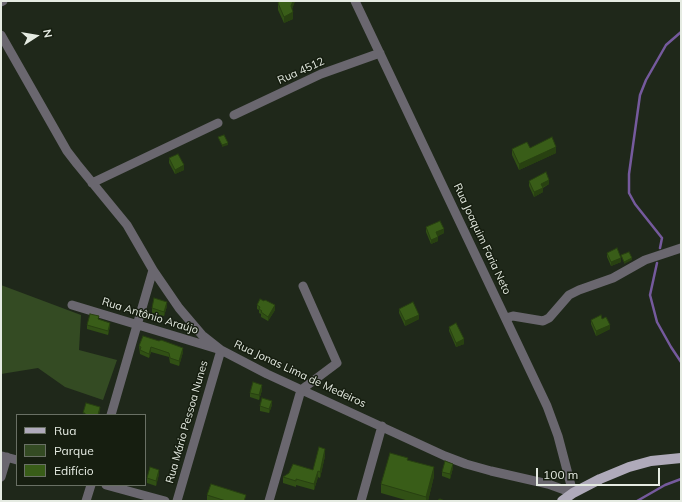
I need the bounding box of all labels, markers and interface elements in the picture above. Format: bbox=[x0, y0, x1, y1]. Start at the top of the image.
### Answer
north arrow bbox=[16, 16, 56, 56]
text: N bbox=[40, 28, 55, 39]
street label: Rua 4512 bbox=[276, 55, 326, 87]
street label: Rua Joaquim Faria Neto bbox=[450, 181, 514, 297]
street label: Rua Antônio Araújo bbox=[100, 295, 200, 337]
street label: Rua Jonas Lima de Medeiros bbox=[232, 338, 368, 410]
street label: Rua Mário Pessoa Nunes bbox=[163, 359, 211, 485]
legend bbox=[16, 414, 146, 486]
text: Rua bbox=[54, 423, 76, 438]
text: Parque bbox=[54, 443, 94, 458]
scale bar bbox=[538, 460, 662, 486]
text: Edifício bbox=[54, 463, 94, 478]
text: 100 m bbox=[543, 467, 578, 482]

